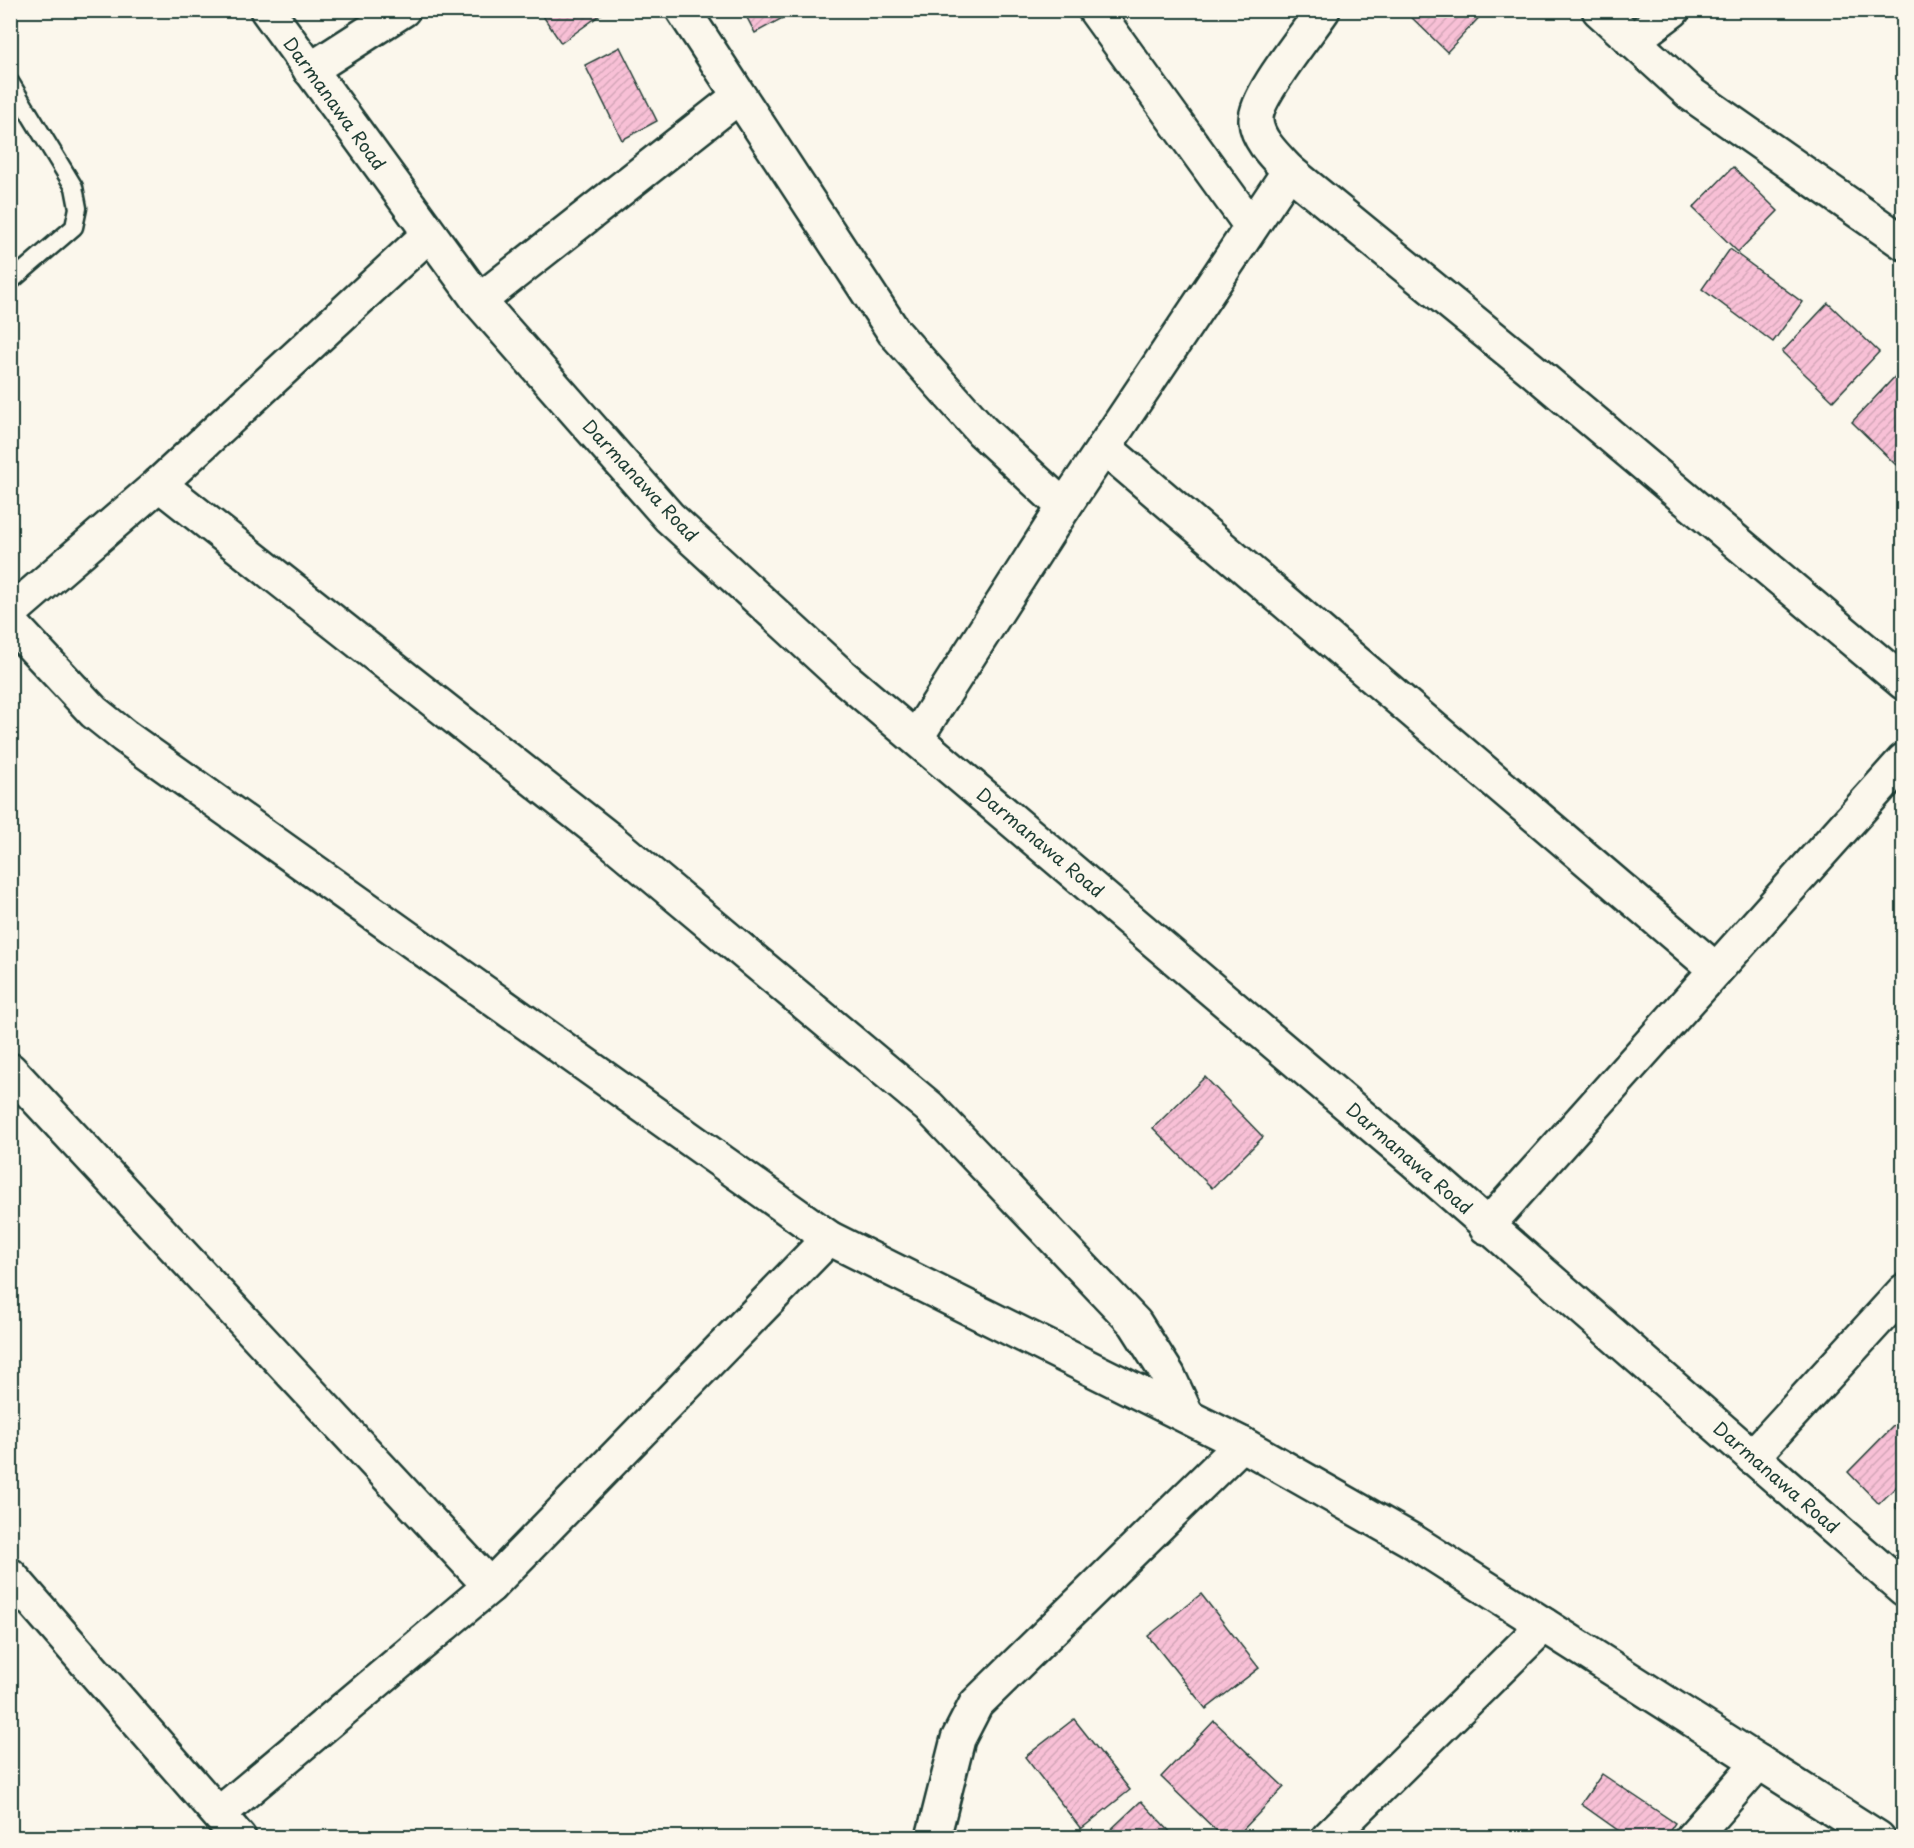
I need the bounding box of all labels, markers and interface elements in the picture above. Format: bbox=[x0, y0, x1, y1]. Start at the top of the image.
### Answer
street label: Darmanawa Road bbox=[278, 31, 393, 175]
street label: Darmanawa Road bbox=[577, 413, 705, 547]
street label: Darmanawa Road bbox=[971, 780, 1111, 903]
street label: Darmanawa Road bbox=[1341, 1096, 1479, 1220]
street label: Darmanawa Road bbox=[1708, 1415, 1846, 1539]

